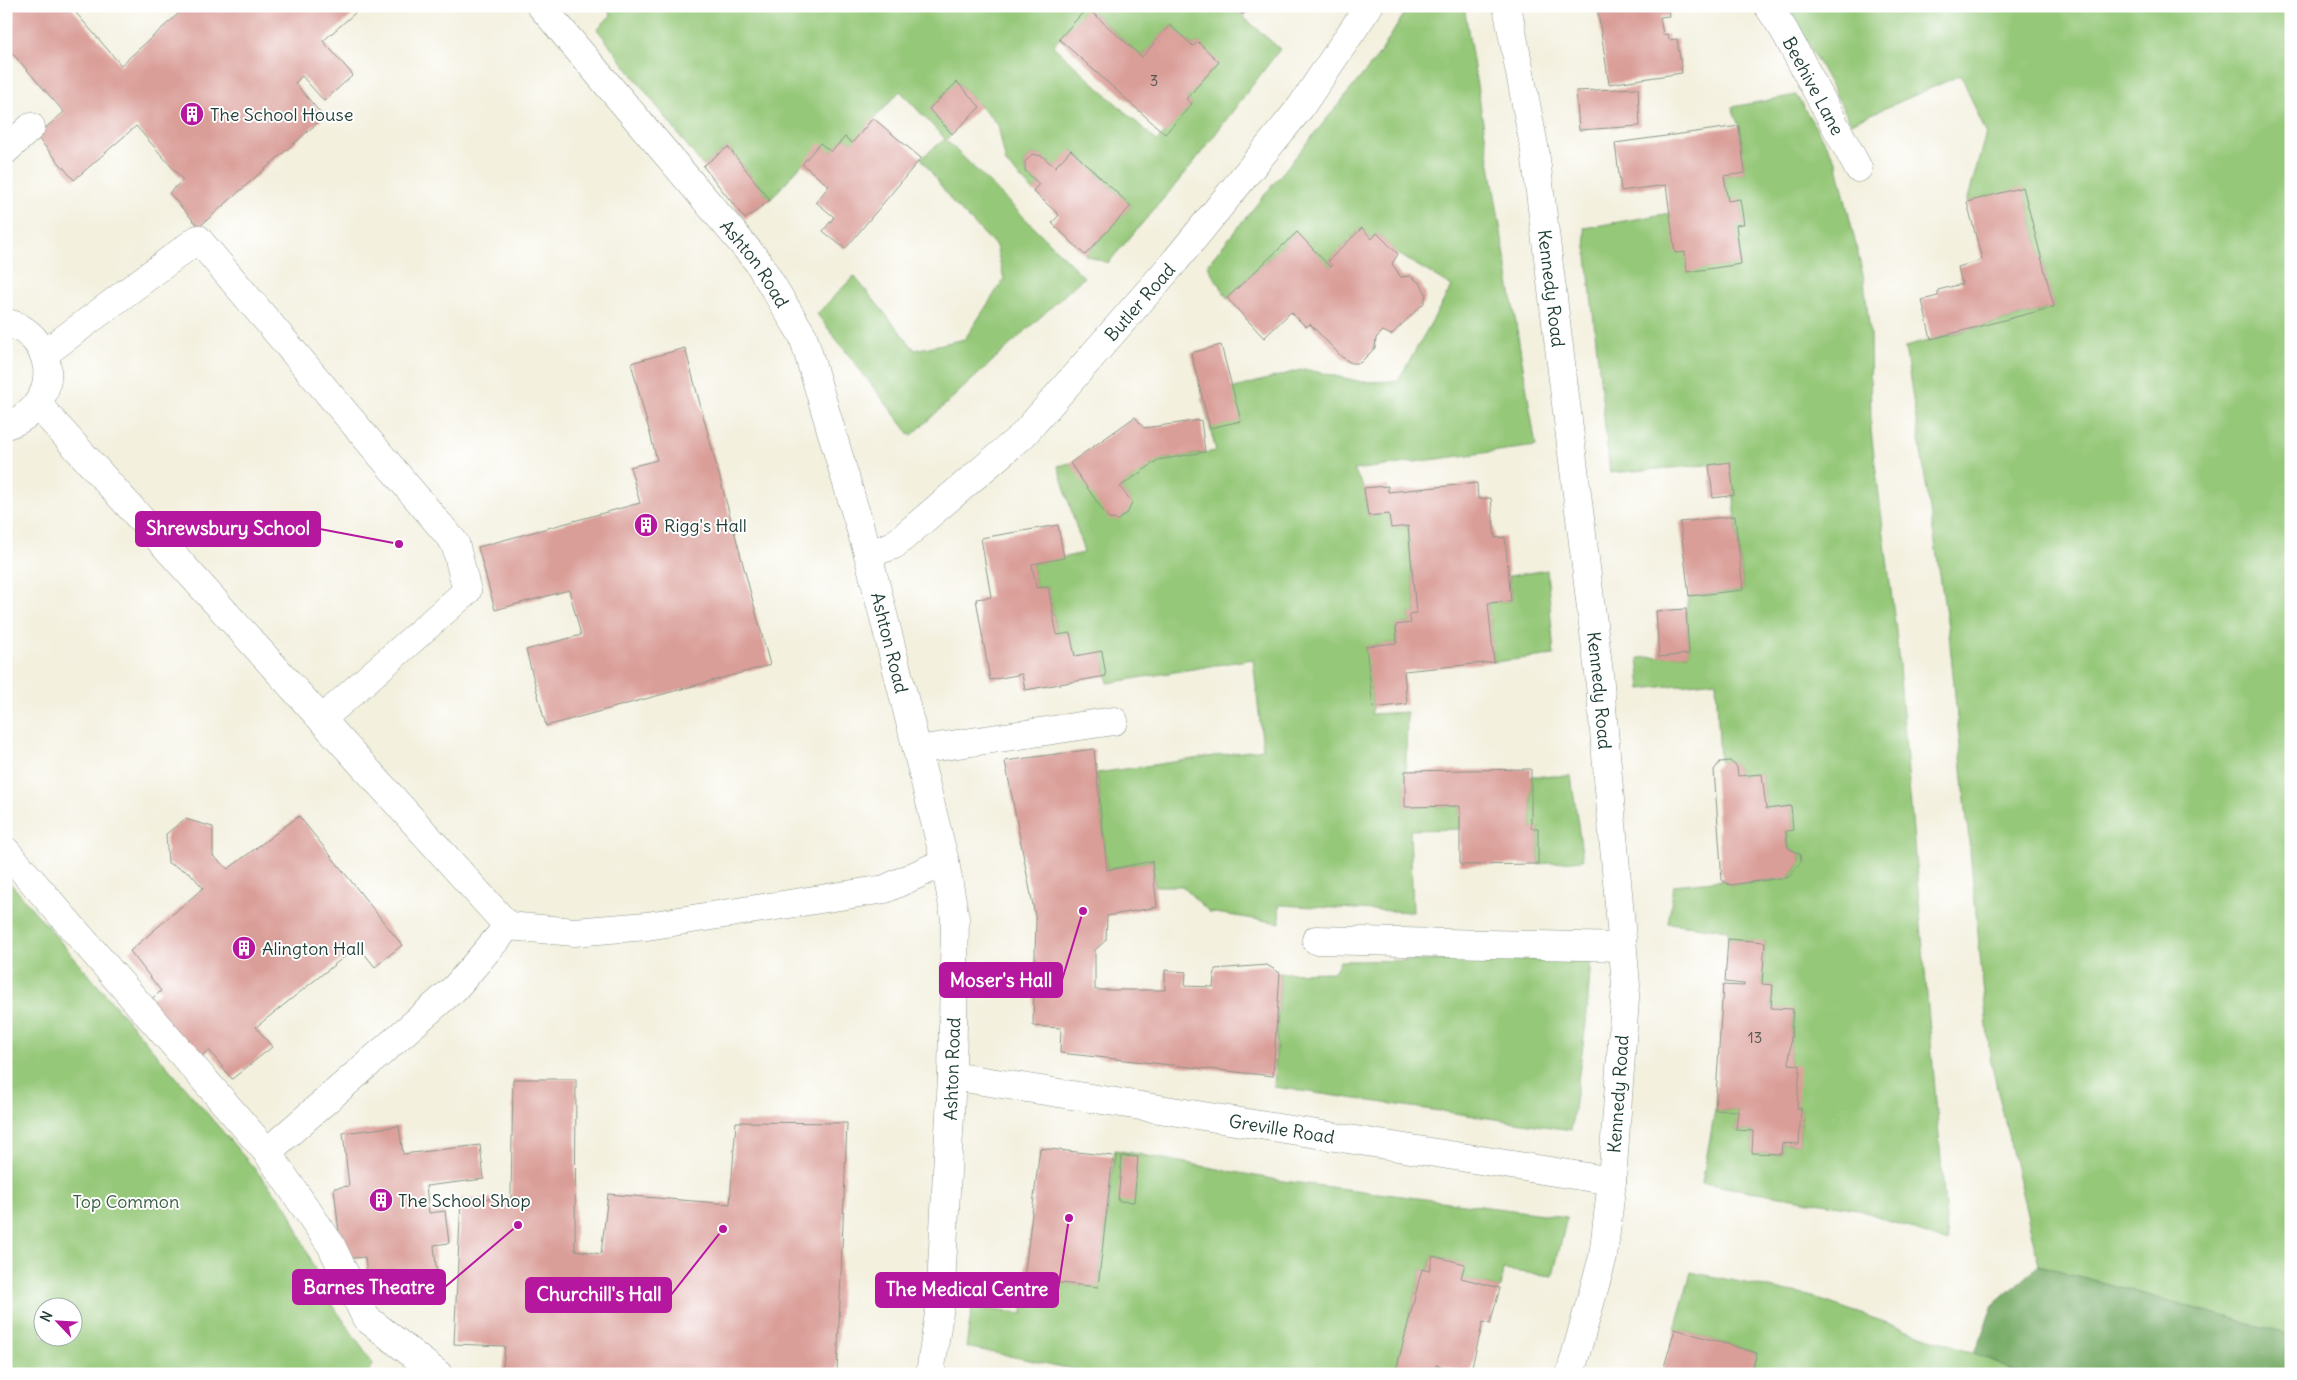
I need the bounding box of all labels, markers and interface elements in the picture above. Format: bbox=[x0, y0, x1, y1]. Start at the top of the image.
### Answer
street label: Beehive Lane bbox=[1778, 32, 1850, 139]
house number: 3 bbox=[1150, 71, 1158, 90]
building icon: The School House bbox=[179, 101, 205, 127]
place label: The School House bbox=[210, 103, 353, 126]
street label: Ashton Road bbox=[715, 215, 795, 312]
street label: Kennedy Road bbox=[1533, 228, 1570, 349]
street label: Butler Road bbox=[1099, 258, 1180, 346]
callout: Shrewsbury School bbox=[136, 512, 320, 546]
building icon: Rigg's Hall bbox=[633, 512, 659, 538]
place label: Rigg's Hall bbox=[664, 514, 747, 537]
text: Shrewsbury School bbox=[146, 516, 310, 540]
street label: Ashton Road bbox=[866, 590, 914, 696]
street label: Kennedy Road bbox=[1583, 630, 1617, 751]
building icon: Alington Hall bbox=[231, 935, 257, 961]
place label: Alington Hall bbox=[262, 937, 364, 960]
callout: Moser's Hall bbox=[940, 963, 1062, 997]
text: Moser's Hall bbox=[950, 968, 1052, 992]
street label: Ashton Road bbox=[939, 1017, 965, 1121]
house number: 13 bbox=[1748, 1028, 1762, 1047]
street label: Kennedy Road bbox=[1602, 1034, 1634, 1154]
street label: Greville Road bbox=[1227, 1109, 1337, 1148]
building icon: The School Shop bbox=[368, 1187, 394, 1213]
place label: The School Shop bbox=[398, 1189, 531, 1212]
park label: Top Common bbox=[73, 1190, 179, 1213]
callout: Barnes Theatre bbox=[293, 1270, 445, 1304]
callout: The Medical Centre bbox=[876, 1273, 1058, 1307]
text: Barnes Theatre bbox=[303, 1275, 435, 1299]
text: The Medical Centre bbox=[886, 1277, 1048, 1301]
callout: Churchill's Hall bbox=[526, 1278, 671, 1312]
text: Churchill's Hall bbox=[536, 1282, 662, 1306]
north arrow bbox=[32, 1298, 82, 1348]
text: N bbox=[36, 1308, 56, 1325]

